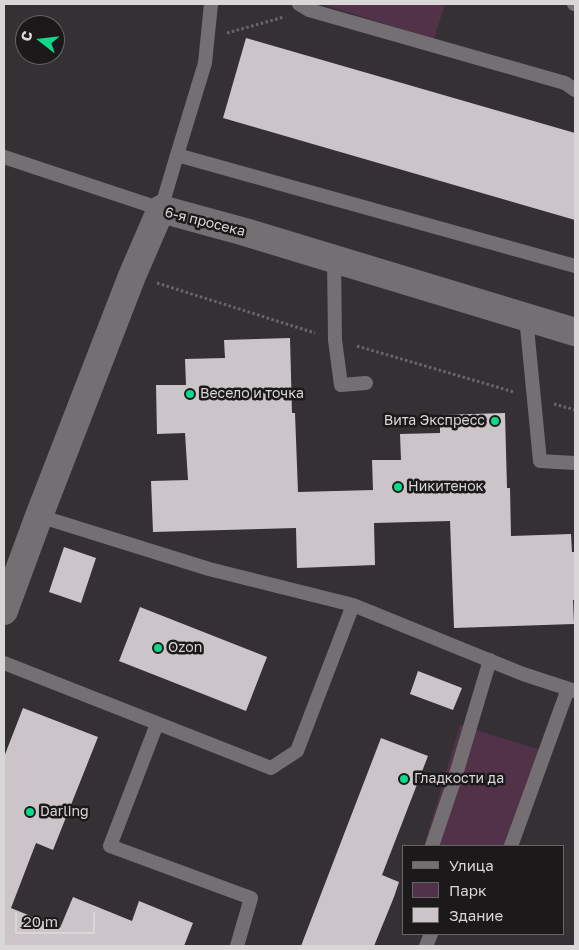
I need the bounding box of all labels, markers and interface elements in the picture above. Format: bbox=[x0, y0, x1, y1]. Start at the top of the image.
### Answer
north arrow bbox=[15, 15, 65, 65]
text: С bbox=[17, 29, 36, 43]
street label: 6-я просека bbox=[163, 204, 247, 240]
place label: Весело и точка bbox=[200, 386, 304, 402]
marker: Весело и точка bbox=[184, 388, 196, 400]
place label: Вита Экспресс bbox=[384, 413, 485, 429]
marker: Вита Экспресс bbox=[489, 415, 501, 427]
place label: Никитенок bbox=[408, 479, 484, 495]
marker: Никитенок bbox=[392, 481, 404, 493]
place label: Ozon bbox=[168, 640, 202, 656]
marker: Ozon bbox=[152, 642, 164, 654]
place label: Гладкости да bbox=[414, 771, 504, 787]
marker: Гладкости да bbox=[398, 773, 410, 785]
place label: Darling bbox=[40, 804, 89, 820]
marker: Darling bbox=[24, 806, 36, 818]
legend bbox=[402, 845, 564, 935]
text: Улица bbox=[449, 856, 494, 874]
text: Парк bbox=[449, 881, 487, 899]
scale bar bbox=[18, 902, 98, 934]
text: Здание bbox=[449, 906, 503, 924]
text: 20 m bbox=[23, 912, 58, 930]

